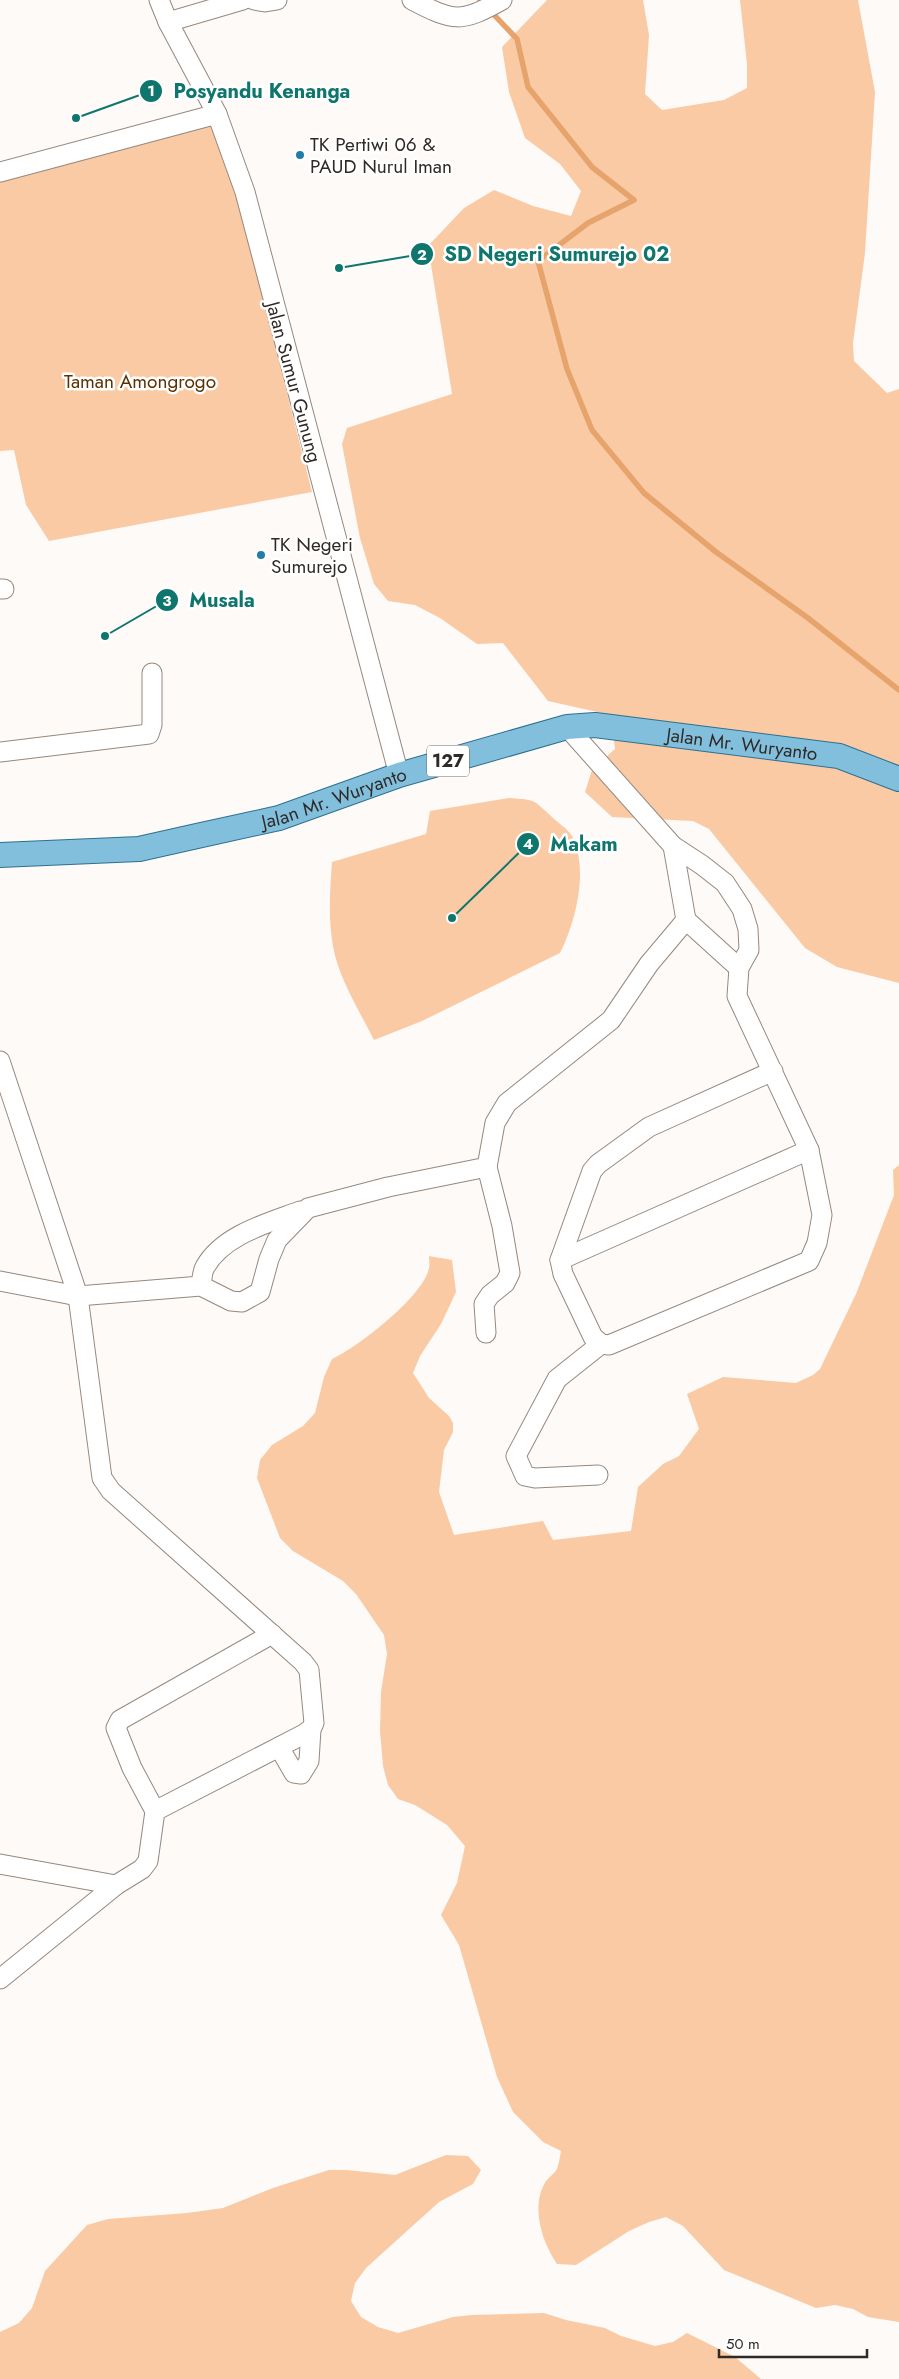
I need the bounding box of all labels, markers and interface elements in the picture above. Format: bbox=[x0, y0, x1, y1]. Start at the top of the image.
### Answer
callout: Posyandu Kenanga bbox=[138, 74, 360, 109]
text: Posyandu Kenanga bbox=[174, 77, 350, 106]
text: 1 bbox=[147, 80, 155, 102]
place label: TK Pertiwi 06 & PAUD Nurul Iman bbox=[310, 131, 452, 180]
marker: TK Pertiwi 06 & PAUD Nurul Iman bbox=[294, 149, 306, 161]
callout: SD Negeri Sumurejo 02 bbox=[409, 237, 679, 272]
text: SD Negeri Sumurejo 02 bbox=[445, 240, 669, 269]
text: 2 bbox=[417, 244, 427, 266]
street label: Jalan Sumur Gunung bbox=[259, 296, 328, 466]
park label: Taman Amongrogo bbox=[64, 368, 216, 395]
place label: TK Negeri Sumurejo bbox=[271, 531, 353, 580]
marker: TK Negeri Sumurejo bbox=[255, 549, 267, 561]
callout: Musala bbox=[154, 583, 264, 618]
text: Musala bbox=[189, 586, 255, 615]
text: 3 bbox=[162, 590, 172, 612]
street label: Jalan Mr. Wuryanto bbox=[662, 720, 819, 767]
road number: 127 bbox=[427, 746, 469, 776]
street label: Jalan Mr. Wuryanto bbox=[256, 760, 409, 836]
callout: Makam bbox=[516, 826, 628, 861]
text: Makam bbox=[550, 830, 618, 859]
text: 4 bbox=[523, 833, 533, 855]
scale bar bbox=[719, 2326, 866, 2358]
text: 50 m bbox=[726, 2333, 760, 2355]

